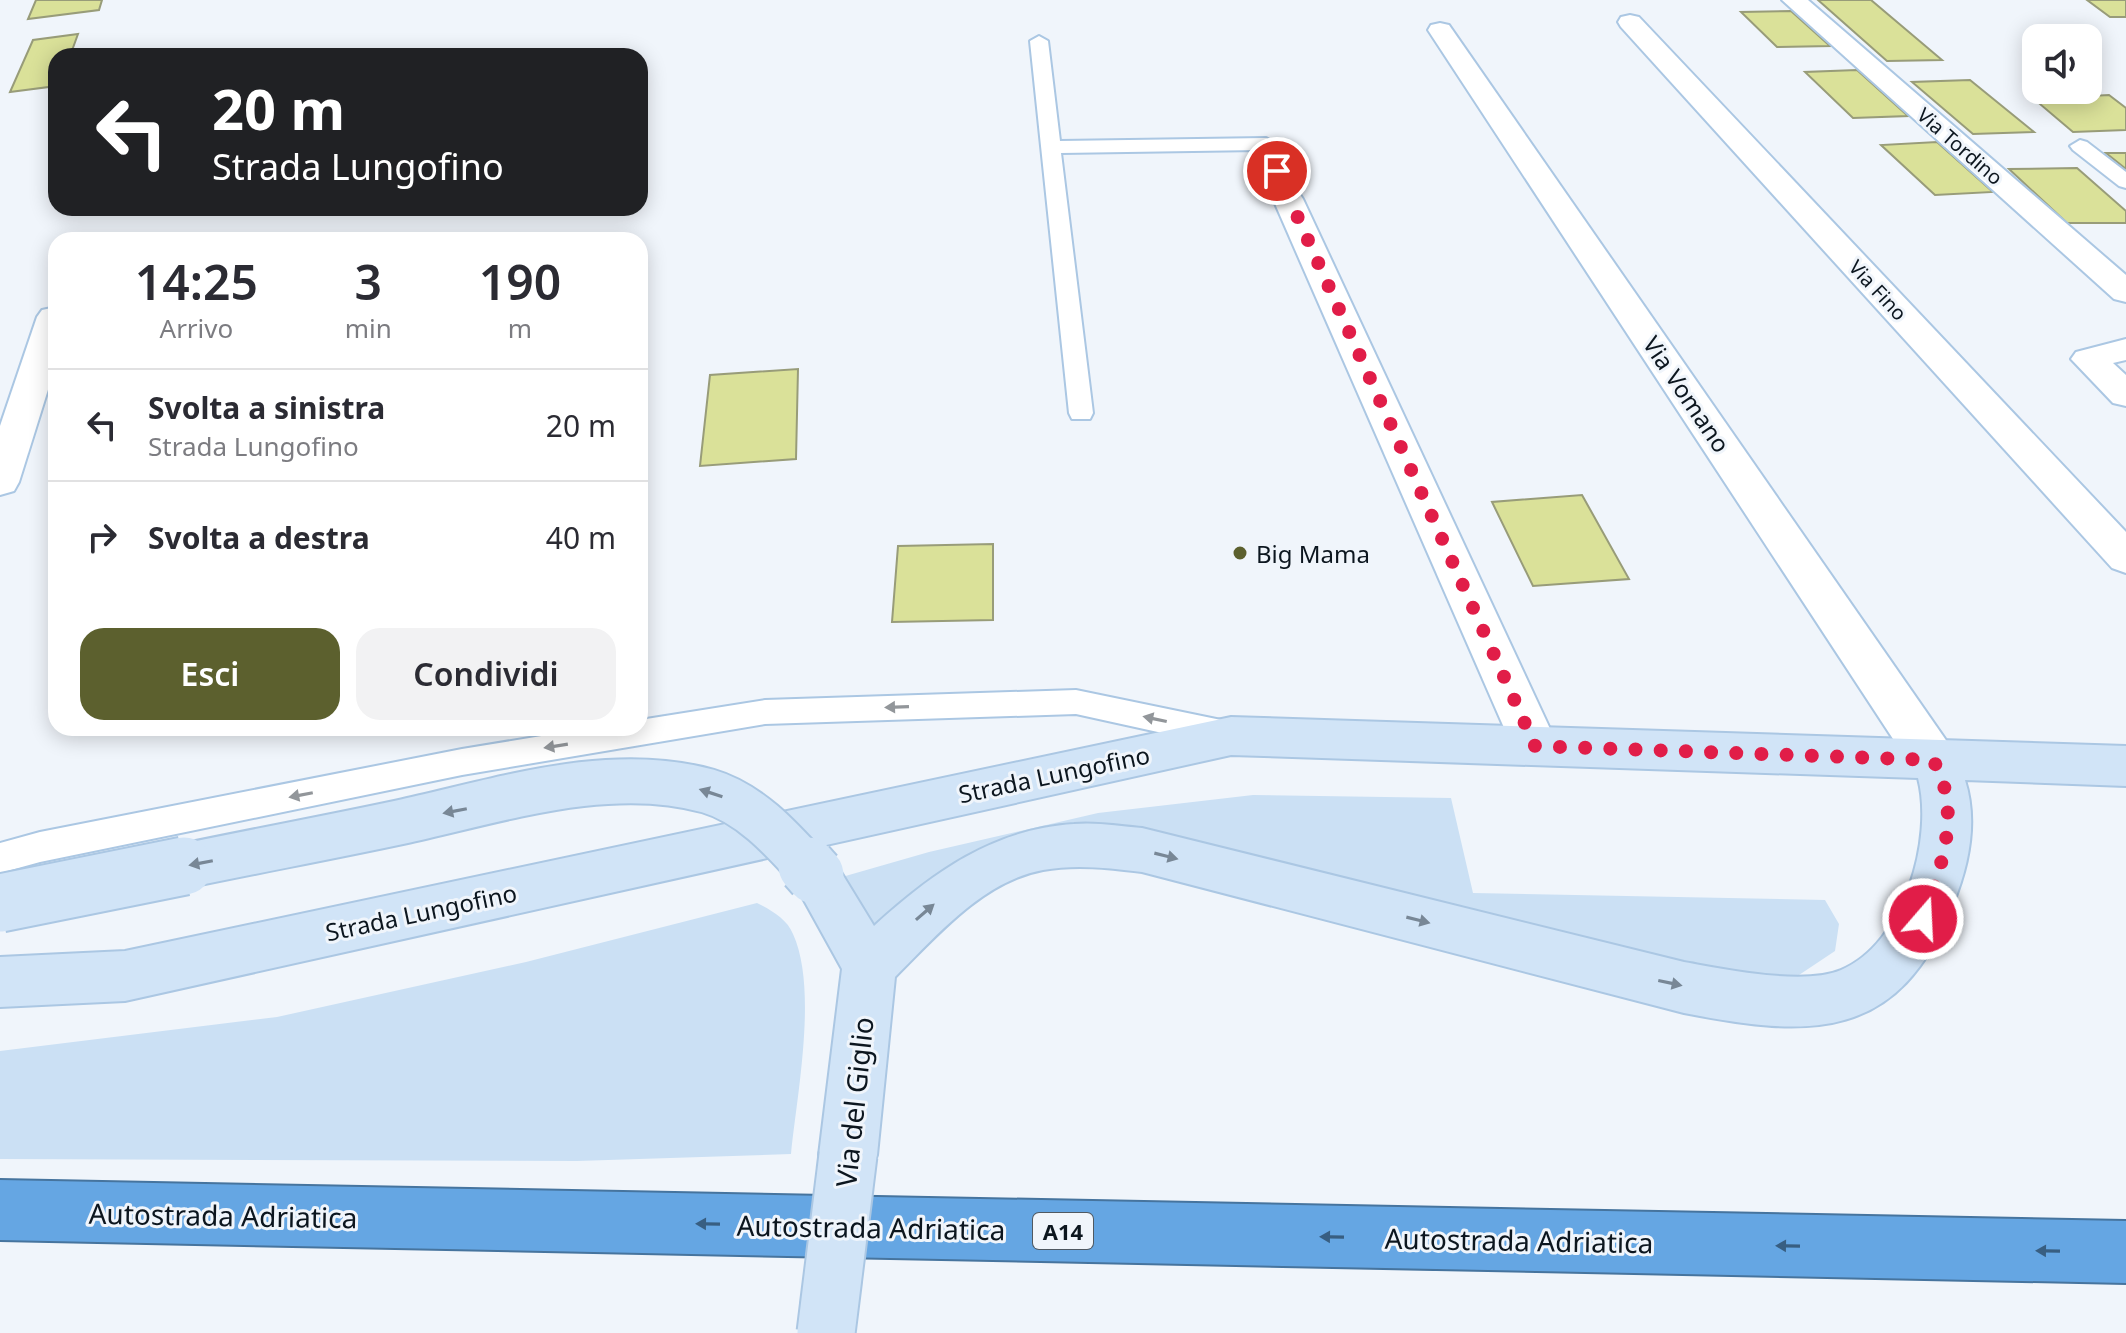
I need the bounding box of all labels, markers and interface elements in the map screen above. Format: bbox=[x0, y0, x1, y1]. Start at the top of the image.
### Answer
map controls bbox=[2022, 24, 2102, 104]
button: sound bbox=[2022, 24, 2102, 104]
text: 20 m bbox=[212, 70, 345, 146]
icon: left bbox=[80, 80, 184, 184]
street label: Via Tordino bbox=[1911, 101, 2009, 191]
pin bbox=[1243, 137, 1311, 205]
text: Strada Lungofino bbox=[212, 142, 504, 191]
icon: arrive bbox=[1255, 149, 1299, 193]
text: 14:25 bbox=[135, 249, 258, 314]
text: 3 bbox=[355, 249, 382, 314]
text: 190 bbox=[479, 249, 561, 314]
street label: Via Fino bbox=[1843, 254, 1913, 326]
text: Arrivo bbox=[160, 310, 233, 346]
text: min bbox=[345, 310, 392, 346]
text: m bbox=[508, 310, 532, 346]
street label: Via Vomano bbox=[1636, 329, 1738, 459]
text: Svolta a sinistra bbox=[148, 387, 385, 428]
icon: left bbox=[80, 403, 124, 447]
text: 20 m bbox=[546, 405, 616, 446]
text: Strada Lungofino bbox=[148, 428, 359, 464]
icon: right bbox=[80, 515, 124, 559]
text: Svolta a destra bbox=[148, 517, 370, 558]
text: 40 m bbox=[546, 517, 616, 558]
place label: Big Mama bbox=[1256, 537, 1370, 570]
marker: Big Mama bbox=[1231, 544, 1249, 562]
button: Esci bbox=[80, 628, 340, 720]
button: Condividi bbox=[356, 628, 616, 720]
one-way arrow bbox=[884, 701, 909, 714]
one-way arrow bbox=[1142, 712, 1167, 725]
street label: Strada Lungofino bbox=[955, 738, 1153, 810]
one-way arrow bbox=[543, 741, 568, 753]
one-way arrow bbox=[699, 786, 723, 799]
one-way arrow bbox=[288, 789, 313, 801]
one-way arrow bbox=[443, 805, 468, 818]
one-way arrow bbox=[1153, 850, 1178, 862]
one-way arrow bbox=[188, 857, 213, 869]
street label: Strada Lungofino bbox=[322, 876, 520, 948]
position arrow bbox=[1881, 877, 1965, 961]
one-way arrow bbox=[916, 904, 935, 922]
one-way arrow bbox=[1405, 914, 1430, 926]
one-way arrow bbox=[1658, 977, 1683, 989]
street label: Via del Giglio bbox=[826, 1015, 882, 1189]
street label: Autostrada Adriatica bbox=[88, 1194, 358, 1236]
street label: Autostrada Adriatica bbox=[736, 1206, 1006, 1248]
road number: A14 bbox=[1033, 1213, 1093, 1249]
one-way arrow bbox=[695, 1218, 720, 1231]
street label: Autostrada Adriatica bbox=[1384, 1219, 1654, 1261]
one-way arrow bbox=[1319, 1230, 1344, 1243]
one-way arrow bbox=[1775, 1239, 1800, 1252]
one-way arrow bbox=[2035, 1244, 2060, 1257]

